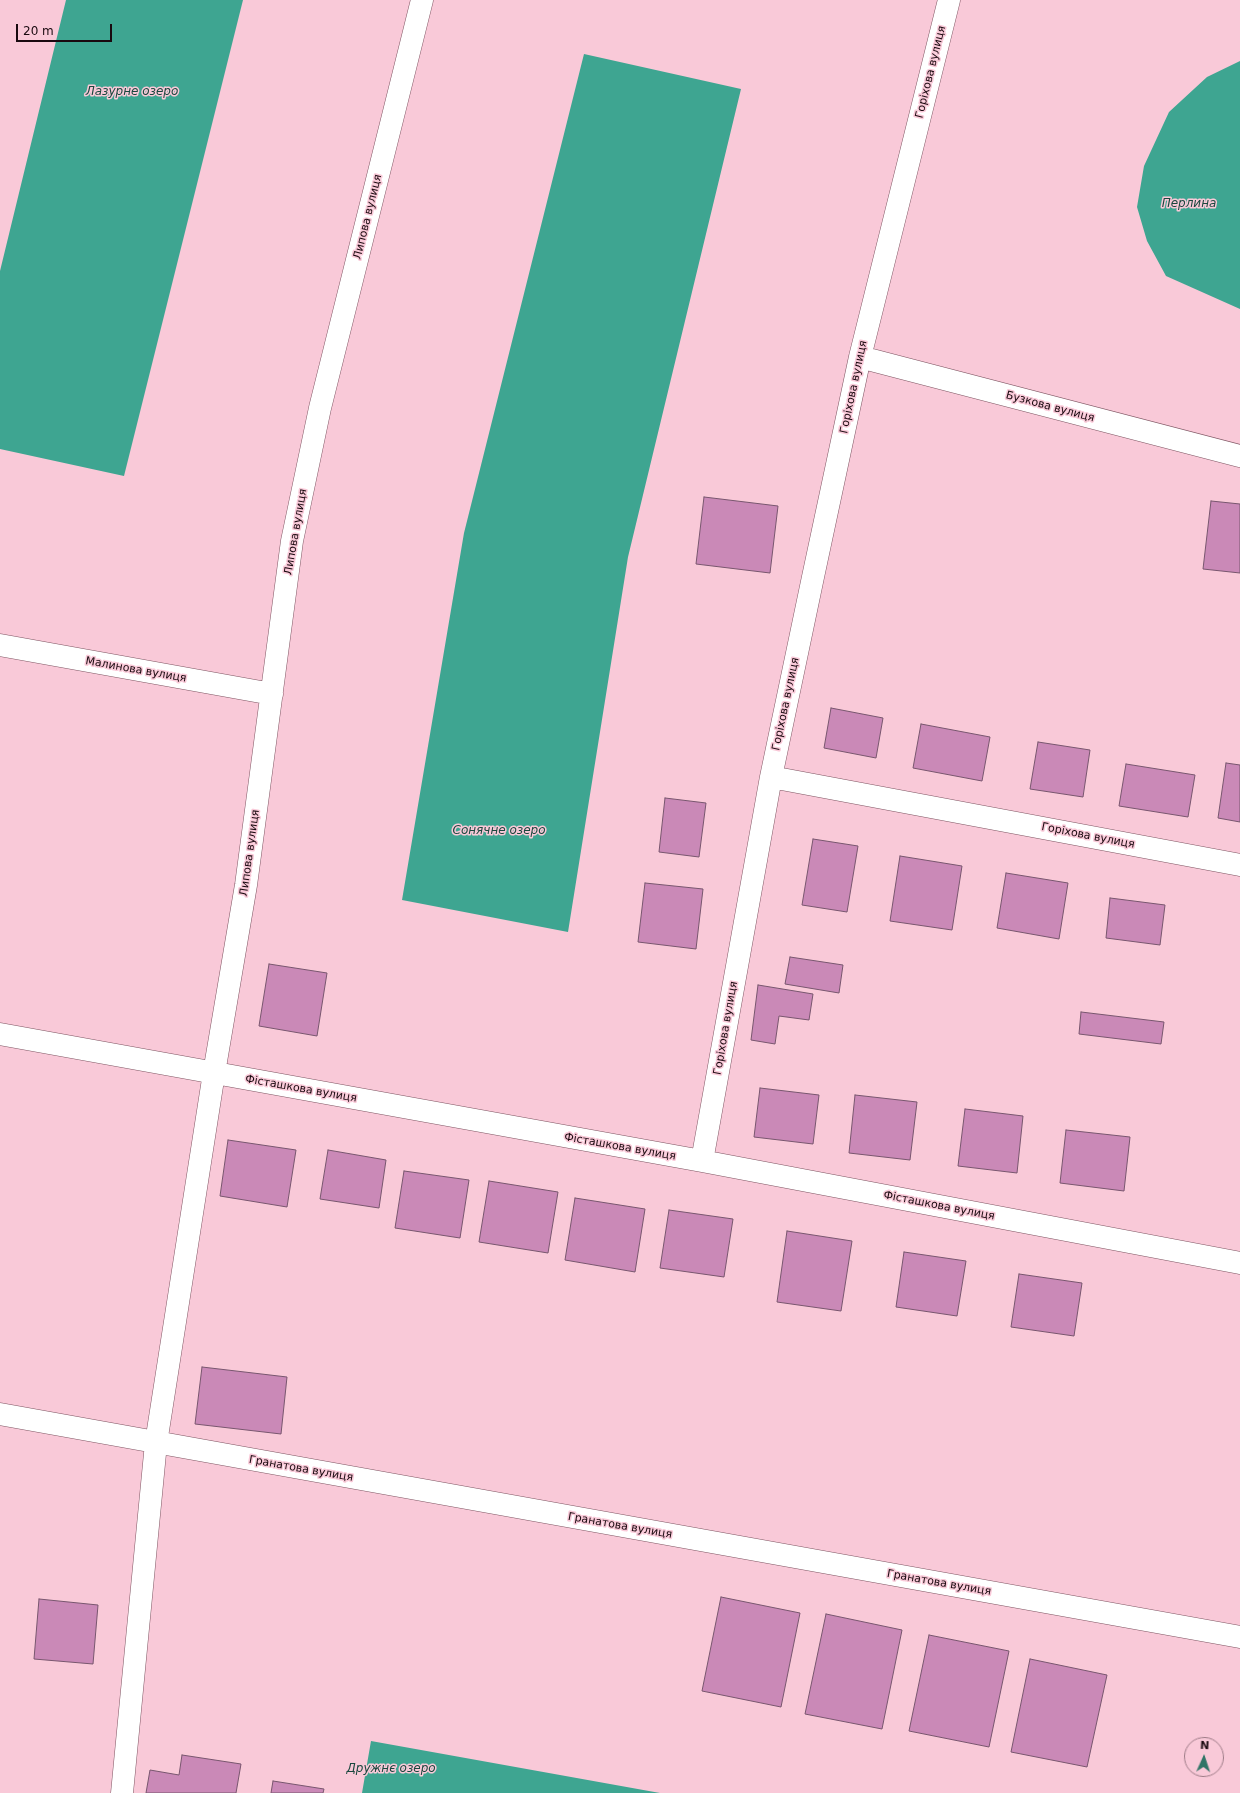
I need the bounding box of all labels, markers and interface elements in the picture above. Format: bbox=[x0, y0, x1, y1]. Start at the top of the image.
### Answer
scale bar bbox=[18, 16, 114, 42]
text: 20 m bbox=[23, 24, 54, 38]
street label: Горіхова вулиця bbox=[913, 24, 949, 120]
water label: Лазурне озеро bbox=[86, 85, 178, 99]
street label: Липова вулиця bbox=[351, 173, 385, 261]
water label: Перлина bbox=[1162, 197, 1216, 211]
street label: Горіхова вулиця bbox=[838, 339, 870, 435]
street label: Бузкова вулиця bbox=[1004, 389, 1096, 425]
street label: Липова вулиця bbox=[282, 488, 310, 576]
street label: Малинова вулиця bbox=[84, 655, 188, 685]
street label: Горіхова вулиця bbox=[770, 656, 802, 752]
street label: Липова вулиця bbox=[237, 809, 263, 897]
street label: Горіхова вулиця bbox=[1040, 820, 1136, 852]
water label: Сонячне озеро bbox=[453, 824, 545, 838]
street label: Горіхова вулиця bbox=[711, 980, 741, 1076]
street label: Фісташкова вулиця bbox=[244, 1073, 358, 1105]
street label: Фісташкова вулиця bbox=[563, 1131, 677, 1163]
street label: Фісташкова вулиця bbox=[882, 1189, 996, 1223]
street label: Гранатова вулиця bbox=[248, 1453, 354, 1485]
street label: Гранатова вулиця bbox=[567, 1510, 673, 1542]
street label: Гранатова вулиця bbox=[886, 1567, 992, 1599]
north arrow bbox=[1184, 1737, 1224, 1777]
text: N bbox=[1200, 1739, 1210, 1752]
water label: Дружнє озеро bbox=[346, 1762, 436, 1776]

